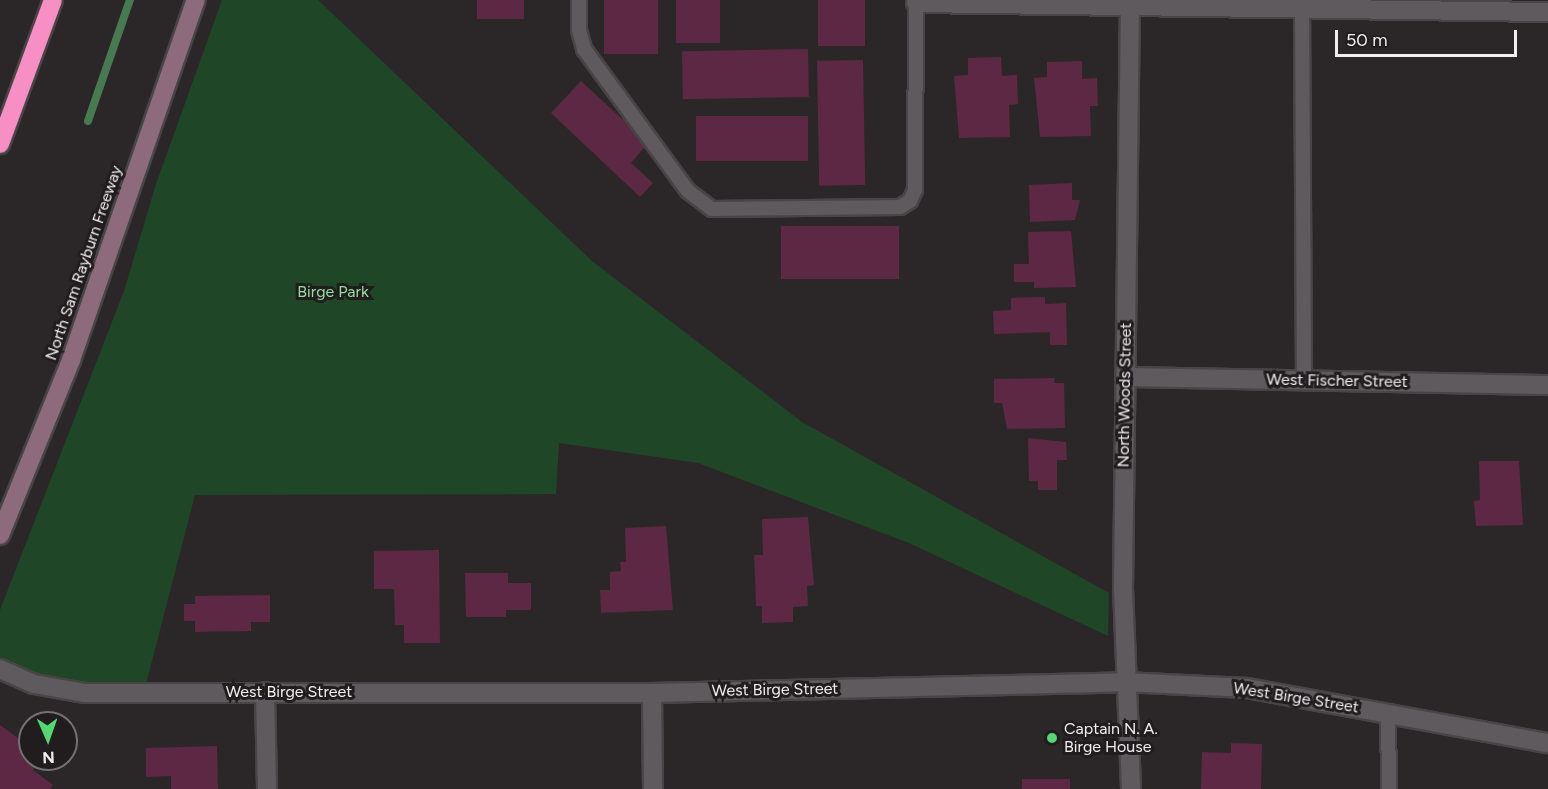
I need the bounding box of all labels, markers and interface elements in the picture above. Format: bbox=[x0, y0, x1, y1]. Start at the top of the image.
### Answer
scale bar bbox=[1338, 18, 1520, 56]
text: 50 m bbox=[1346, 29, 1388, 51]
street label: North Sam Rayburn Freeway bbox=[42, 163, 126, 363]
park label: Birge Park bbox=[297, 282, 369, 302]
street label: North Woods Street bbox=[1114, 322, 1136, 468]
street label: West Fischer Street bbox=[1266, 370, 1408, 392]
street label: West Birge Street bbox=[712, 679, 838, 701]
street label: West Birge Street bbox=[1232, 679, 1360, 717]
street label: West Birge Street bbox=[226, 682, 352, 702]
north arrow bbox=[18, 711, 78, 771]
place label: Captain N. A. Birge House bbox=[1064, 719, 1158, 757]
marker: Captain N. A. Birge House bbox=[1045, 731, 1059, 745]
text: N bbox=[42, 748, 55, 767]

